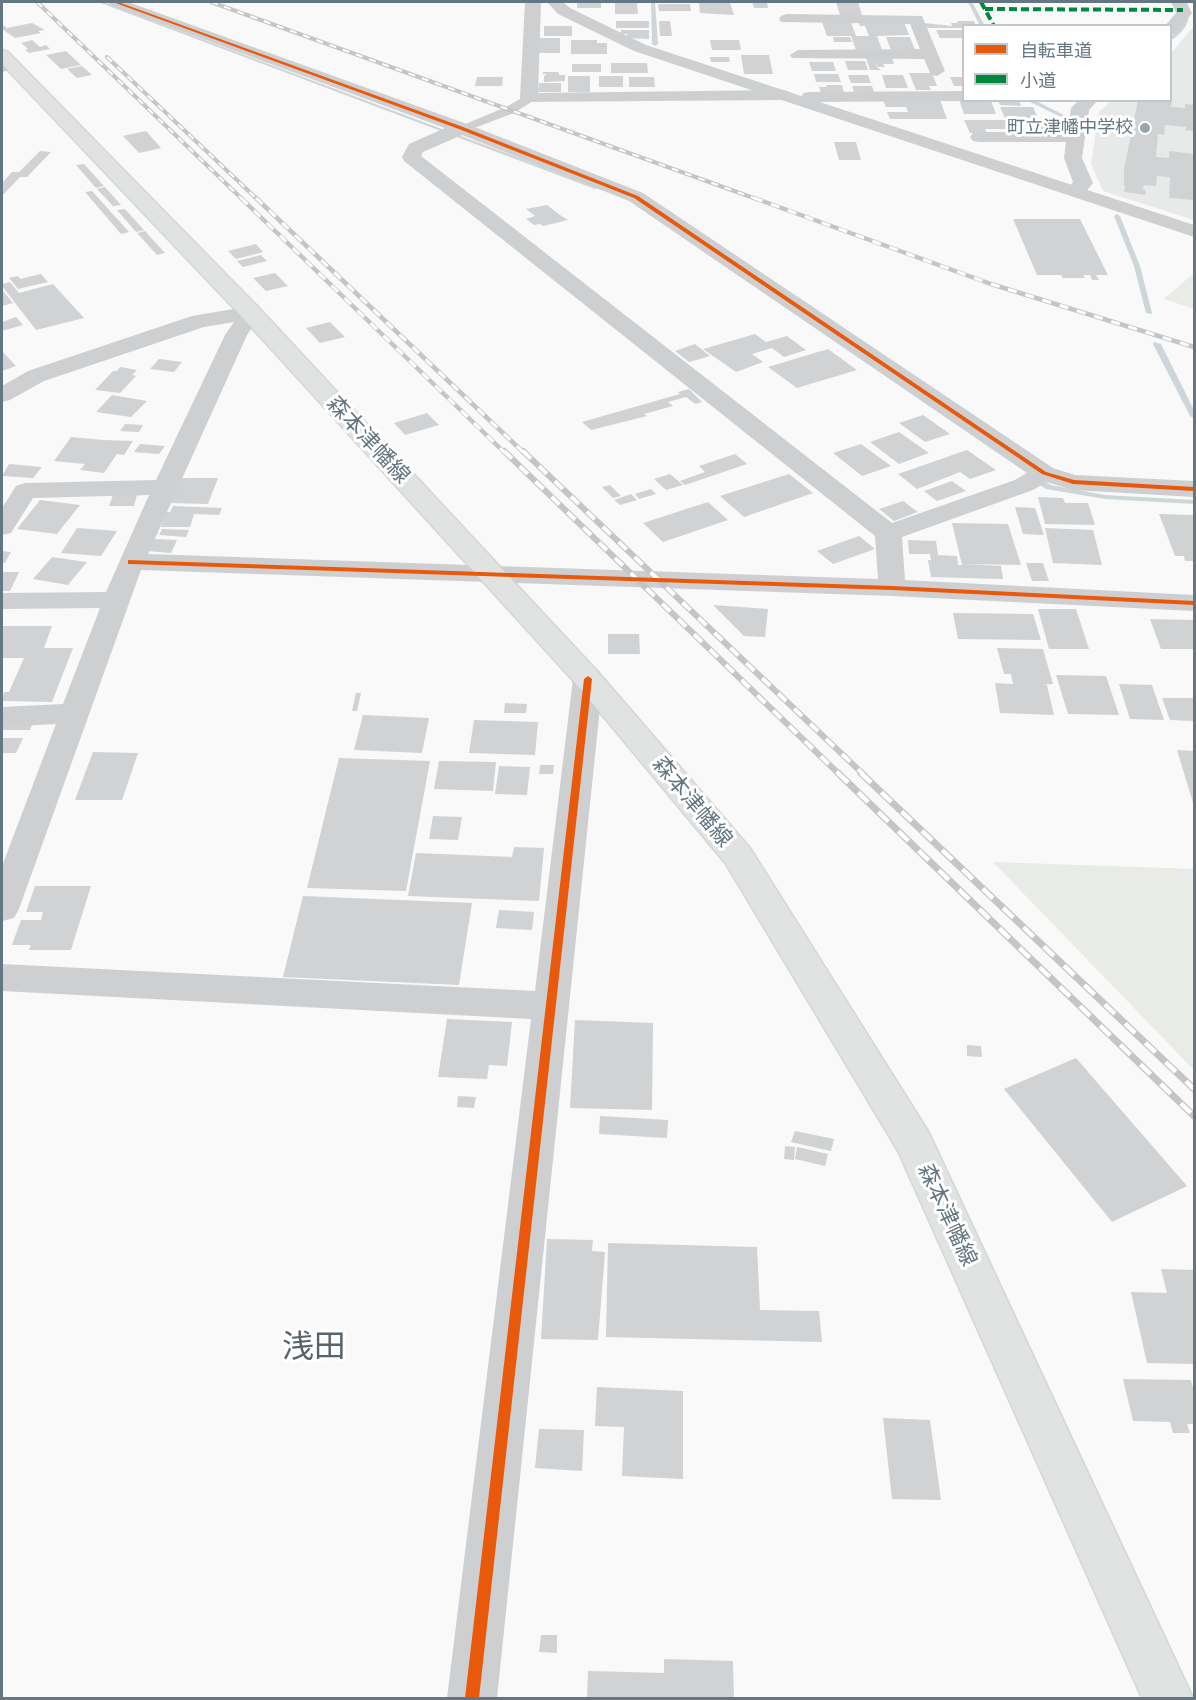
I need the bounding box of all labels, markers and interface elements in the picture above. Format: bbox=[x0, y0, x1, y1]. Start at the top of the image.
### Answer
legend bbox=[962, 24, 1172, 102]
text: 自転車道 bbox=[1020, 40, 1092, 62]
text: 小道 bbox=[1020, 70, 1056, 92]
place label: 町立津幡中学校 bbox=[1007, 117, 1133, 139]
marker: 町立津幡中学校 bbox=[1138, 121, 1152, 135]
street label: 森本津幡線 bbox=[321, 391, 415, 489]
street label: 森本津幡線 bbox=[647, 751, 737, 853]
street label: 森本津幡線 bbox=[912, 1160, 982, 1270]
district label: 浅田 bbox=[282, 1329, 346, 1367]

